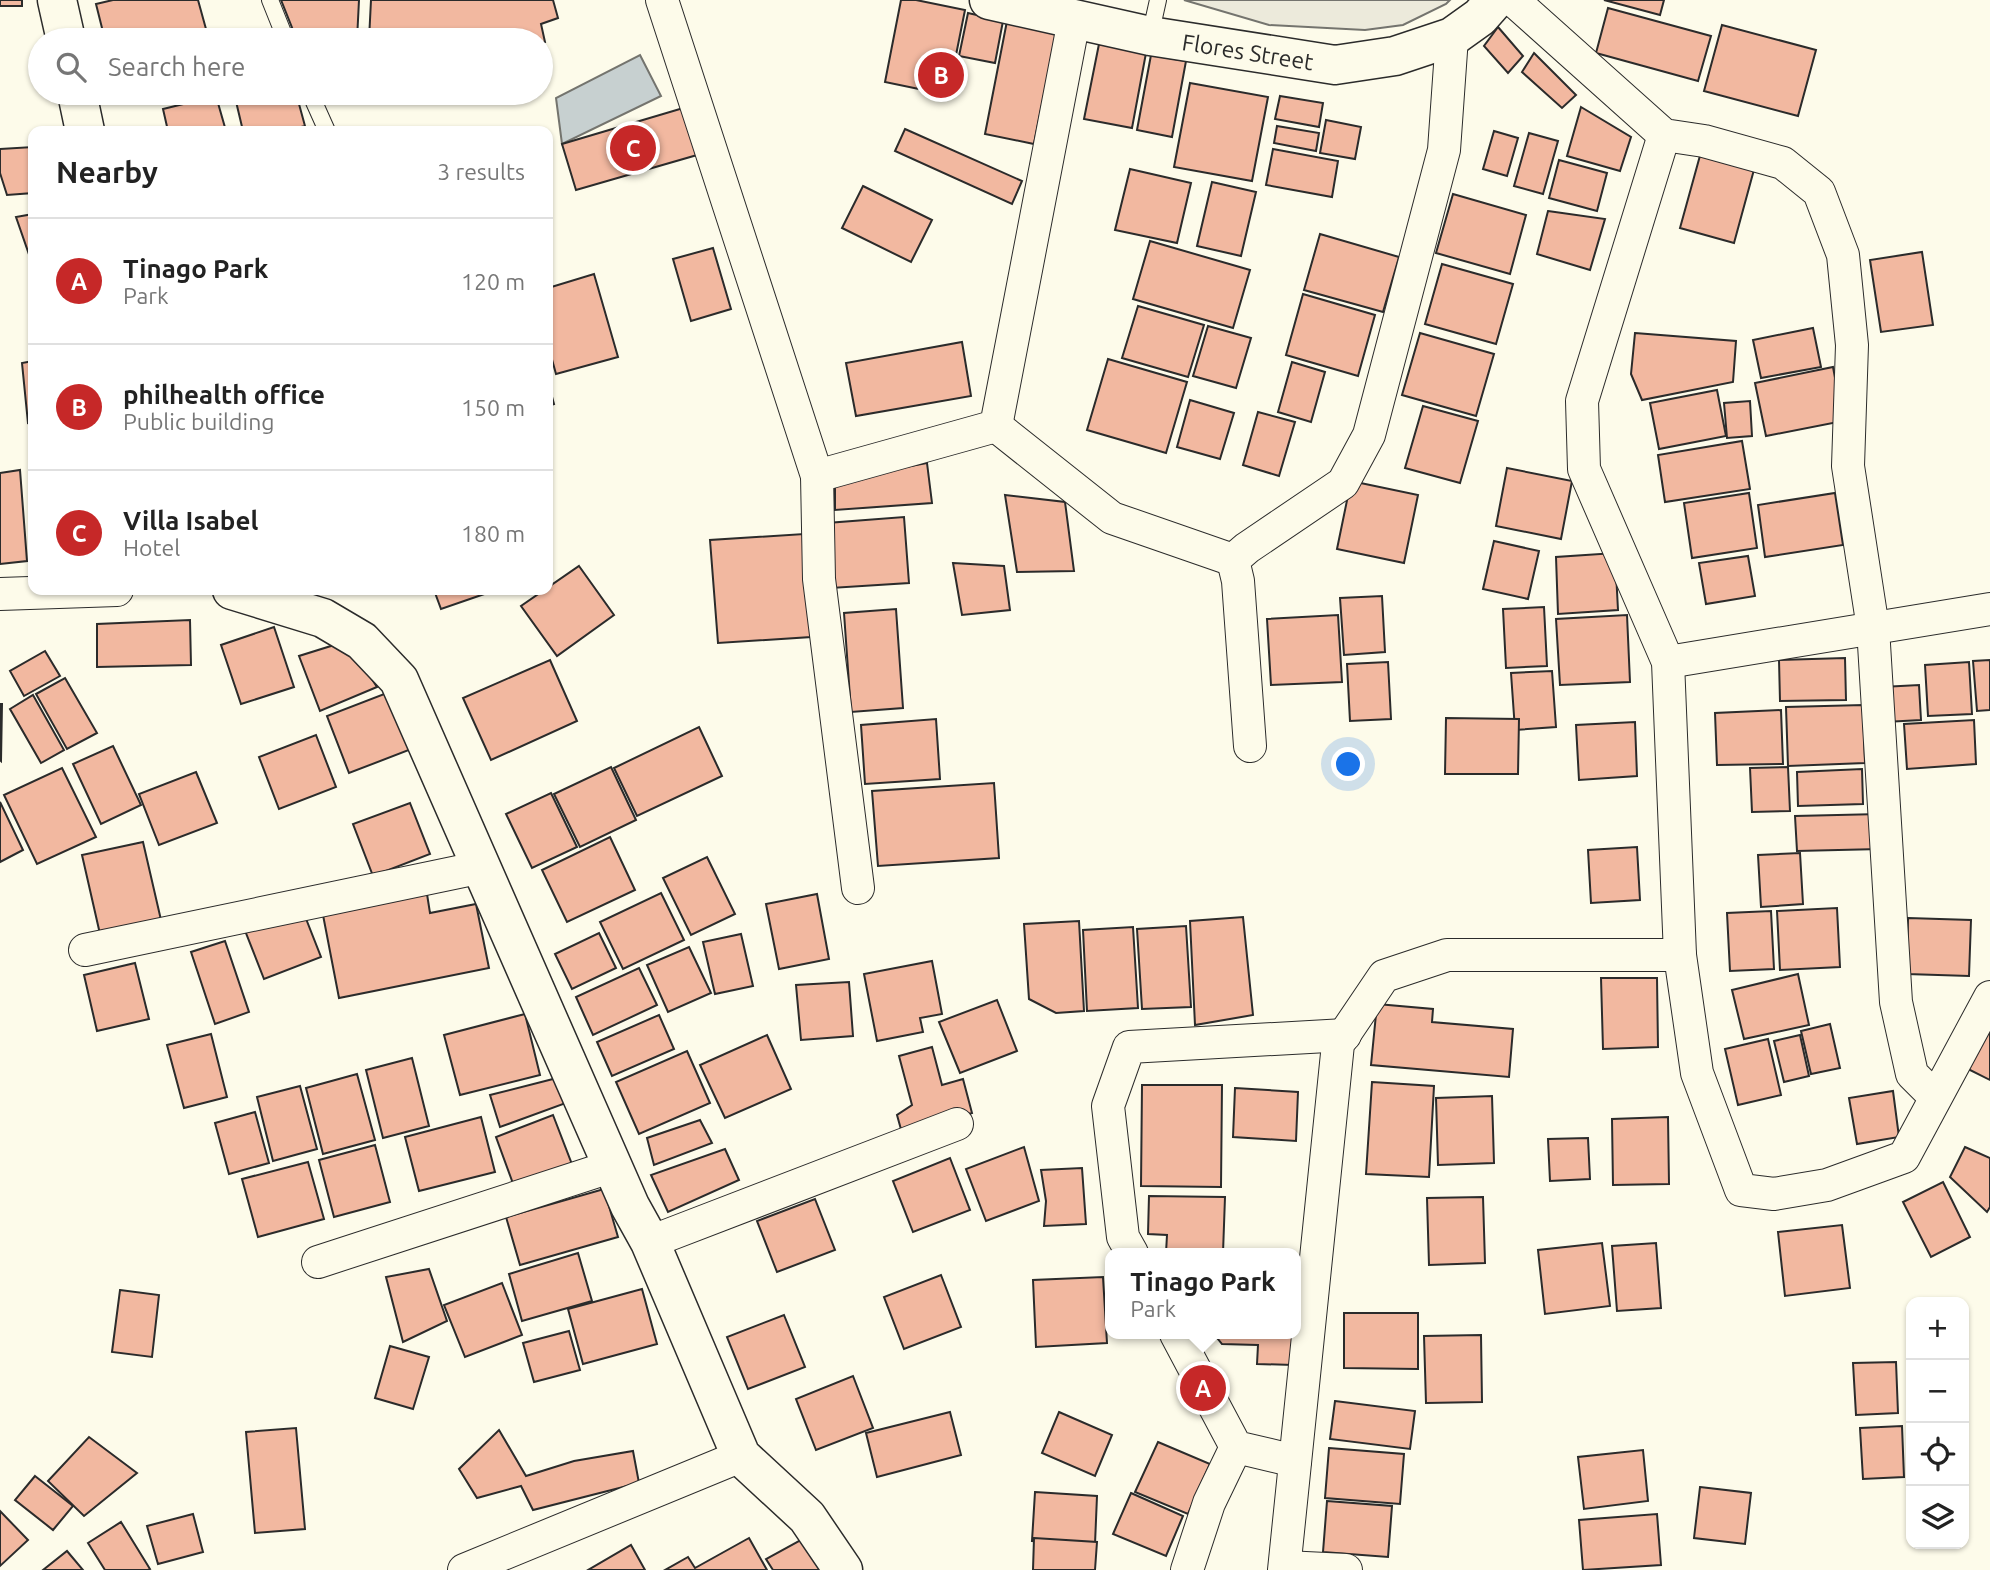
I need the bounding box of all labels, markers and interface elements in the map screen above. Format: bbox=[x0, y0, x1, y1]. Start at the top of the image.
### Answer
search box bbox=[28, 28, 553, 105]
street label: Flores Street bbox=[1180, 29, 1315, 74]
icon: search bbox=[52, 48, 90, 86]
pin: B bbox=[918, 49, 964, 101]
text: Search here bbox=[108, 52, 245, 81]
pin: C bbox=[610, 122, 656, 174]
text: Nearby bbox=[56, 155, 158, 189]
text: 3 results bbox=[437, 159, 525, 184]
text: Tinago Park bbox=[123, 254, 268, 283]
text: A bbox=[71, 269, 87, 294]
text: 120 m bbox=[461, 269, 525, 294]
text: Park bbox=[123, 283, 169, 308]
text: philhealth office bbox=[123, 380, 325, 409]
text: B bbox=[71, 395, 87, 420]
text: 150 m bbox=[461, 395, 525, 420]
text: Public building bbox=[123, 409, 275, 434]
text: Villa Isabel bbox=[123, 506, 258, 535]
text: C bbox=[72, 521, 86, 546]
text: 180 m bbox=[461, 521, 525, 546]
text: Hotel bbox=[123, 535, 180, 560]
your location bbox=[1331, 747, 1365, 781]
popup bbox=[1105, 1248, 1301, 1339]
text: Tinago Park bbox=[1130, 1267, 1276, 1296]
text: Park bbox=[1130, 1296, 1176, 1321]
map controls bbox=[1906, 1297, 1969, 1549]
button: + bbox=[1906, 1297, 1969, 1360]
button: − bbox=[1906, 1360, 1969, 1423]
pin: A bbox=[1180, 1362, 1226, 1414]
button: locate bbox=[1906, 1423, 1969, 1486]
button: layers bbox=[1906, 1486, 1969, 1549]

